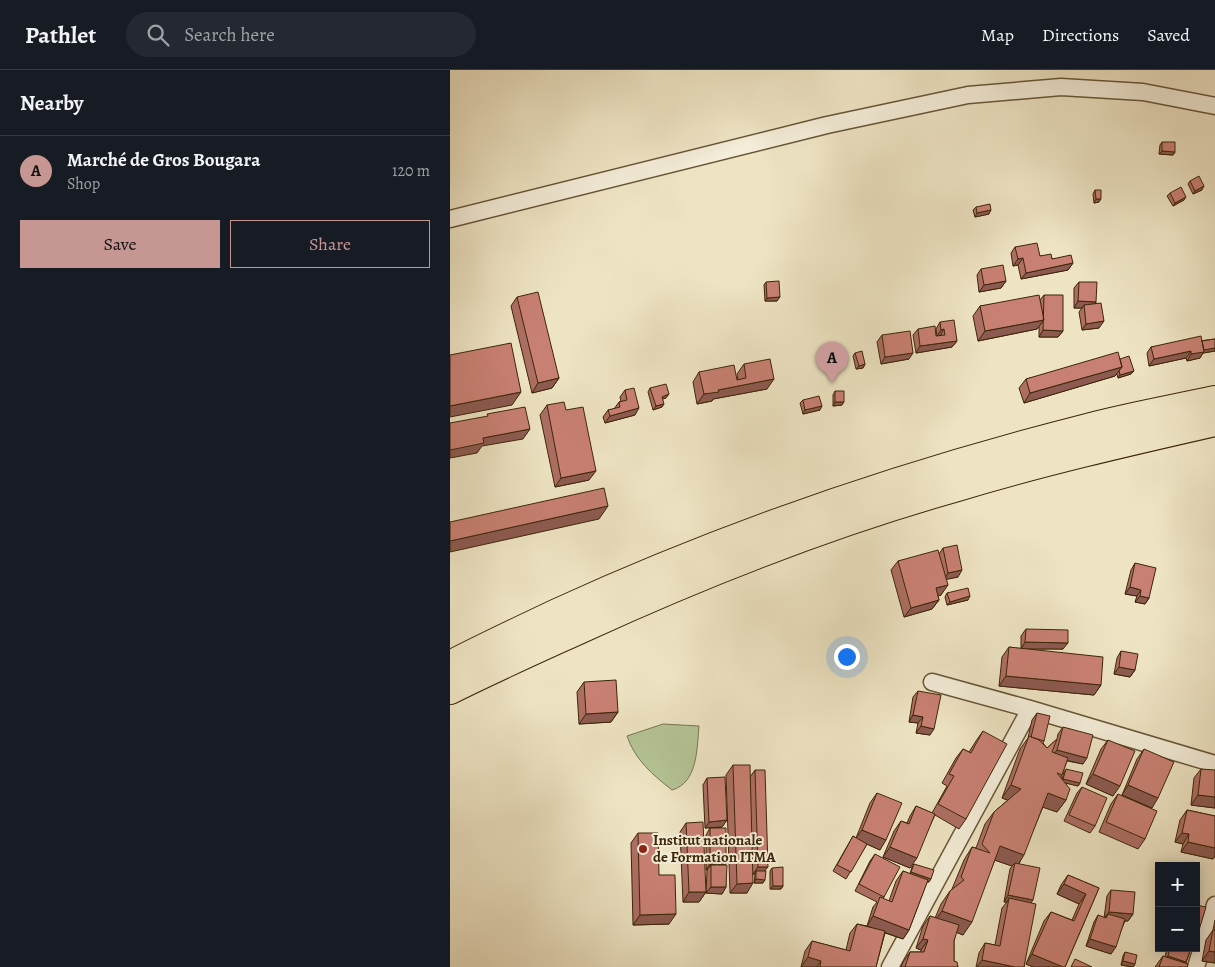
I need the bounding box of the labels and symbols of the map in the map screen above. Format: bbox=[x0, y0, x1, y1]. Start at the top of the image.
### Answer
pin: A bbox=[816, 342, 848, 383]
your location bbox=[834, 644, 860, 670]
place label: Institut nationale de Formation ITMA bbox=[653, 830, 776, 867]
marker: Institut nationale de Formation ITMA bbox=[637, 843, 649, 855]

